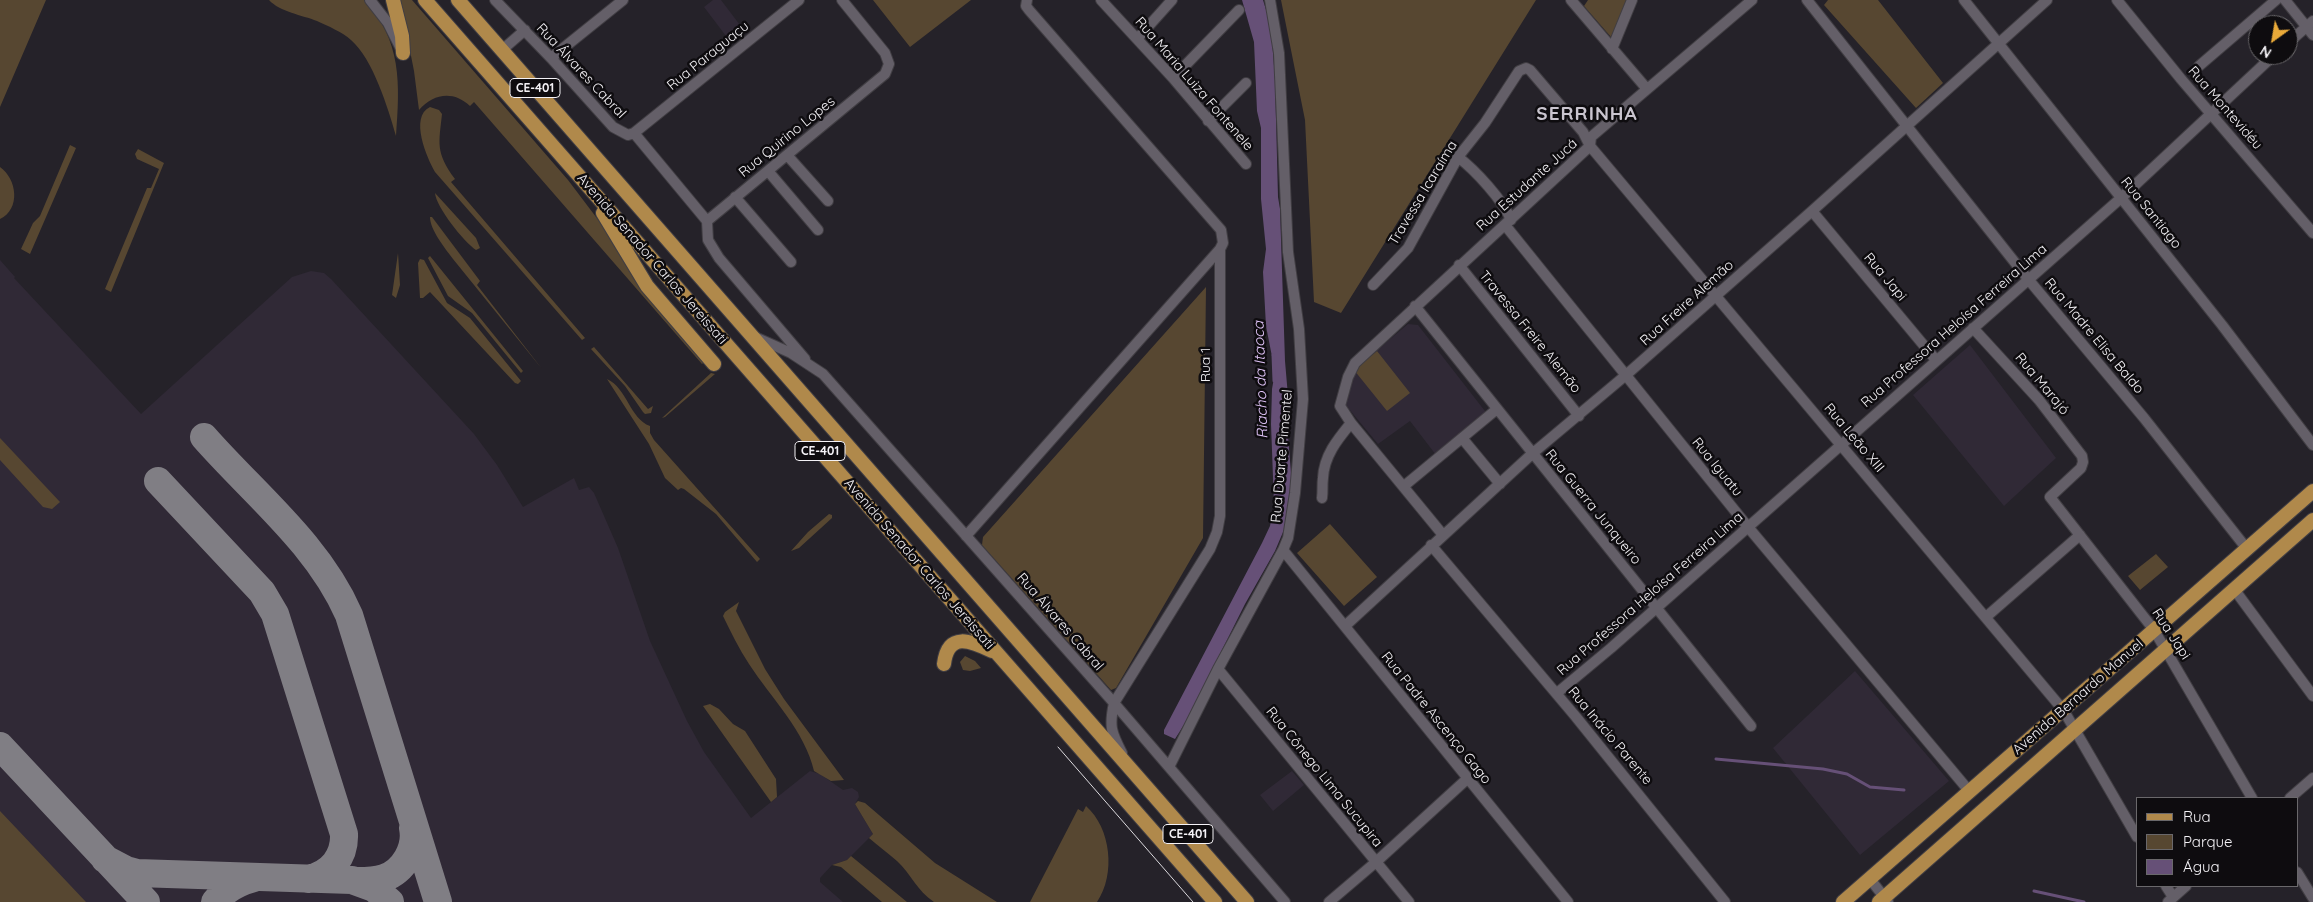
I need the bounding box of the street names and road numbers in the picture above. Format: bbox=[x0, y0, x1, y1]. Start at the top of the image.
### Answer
street label: Rua Maria Luiza Fontenele bbox=[1131, 14, 1257, 154]
street label: Rua Paraguaçu bbox=[664, 18, 752, 94]
street label: Rua Álvares Cabral bbox=[533, 20, 629, 122]
street label: Rua Montevidéu bbox=[2184, 63, 2266, 153]
road number: CE-401 bbox=[510, 78, 560, 98]
street label: Rua Quirino Lopes bbox=[735, 93, 839, 181]
street label: Rua Estudante Jucá bbox=[1473, 135, 1581, 235]
street label: Travessa Icaraíma bbox=[1385, 138, 1461, 248]
street label: Avenida Senador Carlos Jereissati bbox=[573, 170, 731, 348]
street label: Rua Santiago bbox=[2117, 174, 2185, 252]
street label: Rua Professora Heloísa Ferreira Lima bbox=[1858, 241, 2050, 411]
street label: Rua Japi bbox=[1860, 250, 1910, 304]
street label: Rua Freire Alemão bbox=[1637, 257, 1737, 349]
street label: Travessa Freire Alemão bbox=[1476, 268, 1584, 396]
street label: Rua Madre Elisa Baldo bbox=[2041, 275, 2147, 397]
street label: Rua 1 bbox=[1198, 348, 1214, 382]
street label: Rua Marajó bbox=[2011, 350, 2073, 418]
street label: Rua Duarte Pimentel bbox=[1268, 389, 1296, 523]
street label: Rua Leão XIII bbox=[1820, 400, 1888, 476]
street label: Rua Iguatu bbox=[1688, 434, 1746, 500]
road number: CE-401 bbox=[795, 442, 845, 461]
street label: Rua Guerra Junqueiro bbox=[1541, 446, 1645, 568]
street label: Avenida Senador Carlos Jereissati bbox=[840, 475, 998, 653]
street label: Rua Professora Heloísa Ferreira Lima bbox=[1554, 509, 1746, 679]
street label: Rua Álvares Cabral bbox=[1013, 570, 1107, 674]
street label: Rua Japi bbox=[2148, 605, 2194, 663]
street label: Avenida Bernardo Manuel bbox=[2009, 636, 2147, 758]
street label: Rua Padre Ascenço Gago bbox=[1377, 648, 1495, 788]
street label: Rua Inácio Parente bbox=[1564, 684, 1656, 788]
street label: Rua Cônego Lima Sucupira bbox=[1262, 704, 1386, 850]
road number: CE-401 bbox=[1163, 824, 1213, 844]

